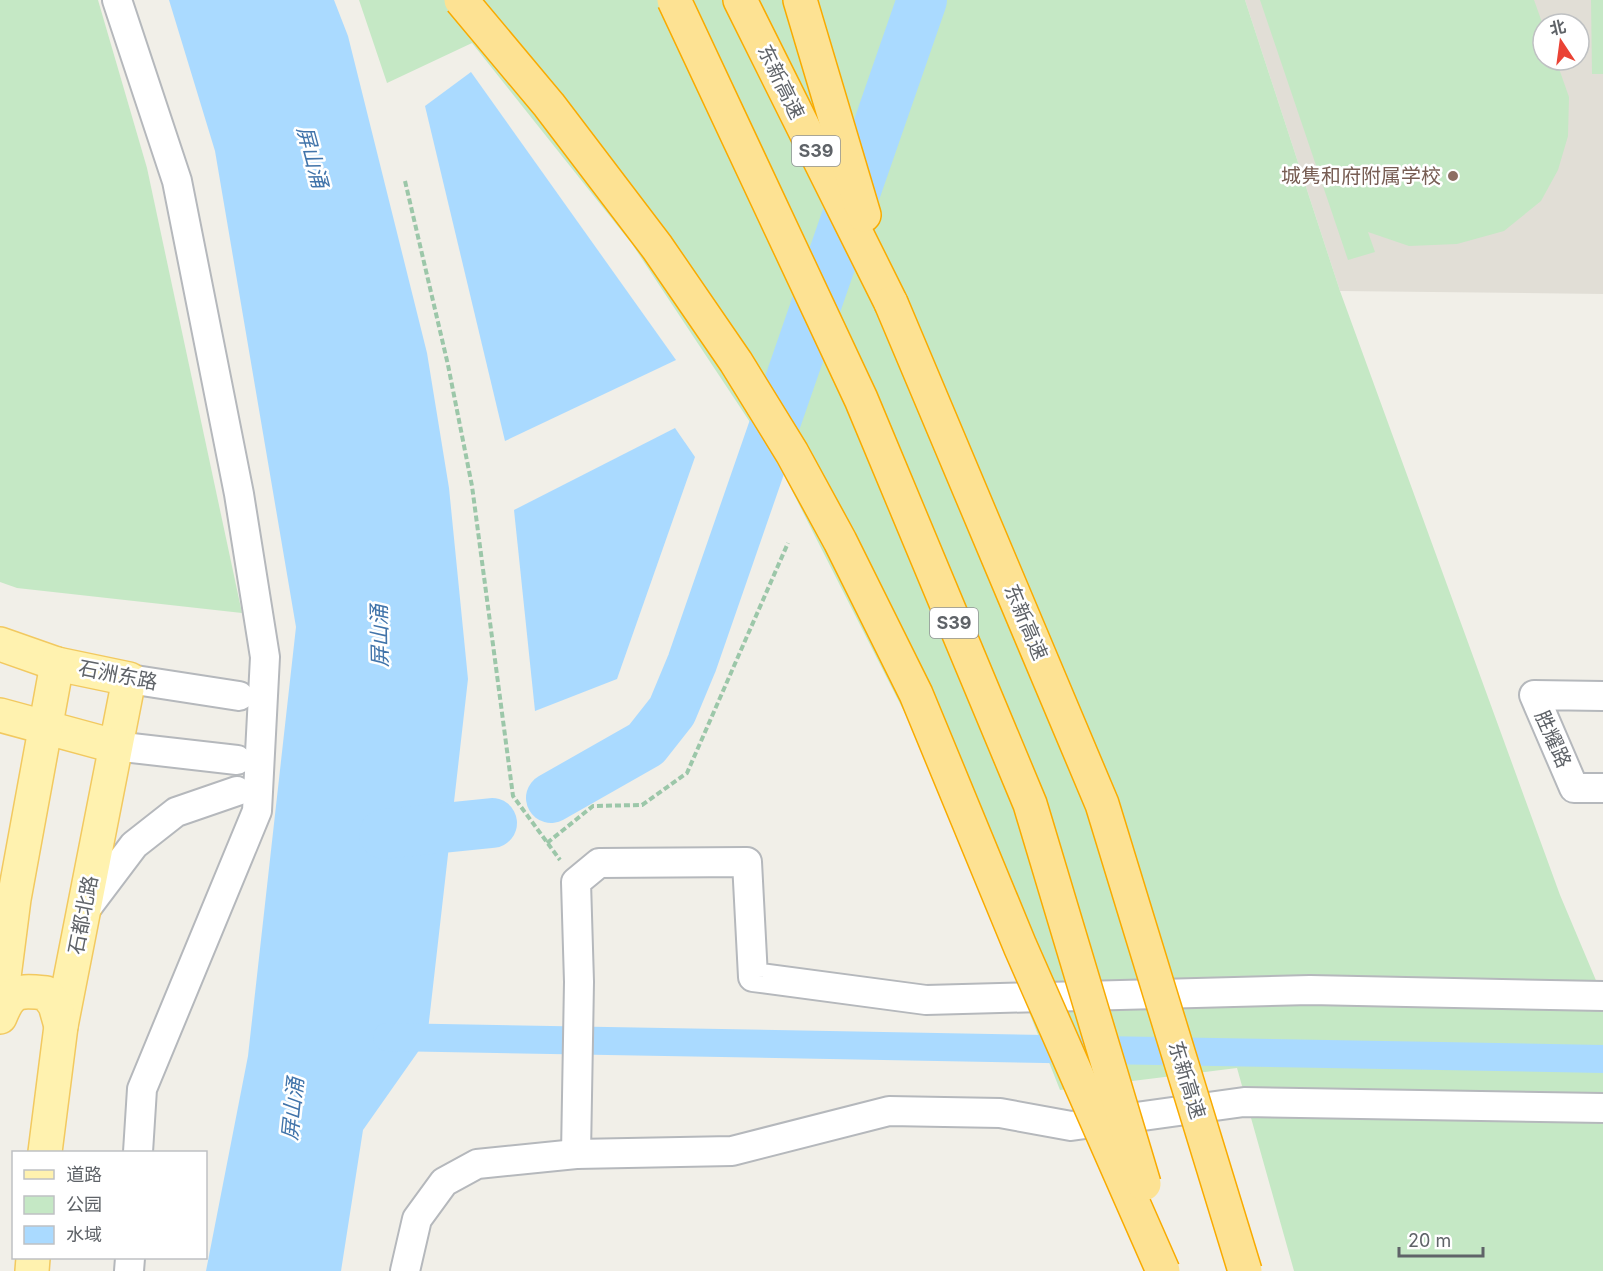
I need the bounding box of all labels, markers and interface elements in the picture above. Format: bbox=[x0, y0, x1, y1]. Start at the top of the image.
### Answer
north arrow bbox=[1531, 12, 1591, 72]
text: 北 bbox=[1548, 16, 1568, 39]
street label: 东新高速 bbox=[753, 41, 809, 123]
water label: 屏山涌 bbox=[292, 123, 333, 192]
road number: S39 bbox=[792, 136, 840, 166]
place label: 城隽和府附属学校 bbox=[1281, 164, 1441, 188]
marker: 城隽和府附属学校 bbox=[1446, 169, 1460, 183]
street label: 东新高速 bbox=[999, 580, 1053, 664]
water label: 屏山涌 bbox=[366, 602, 393, 668]
road number: S39 bbox=[930, 608, 978, 638]
street label: 石洲东路 bbox=[76, 656, 160, 694]
street label: 胜耀路 bbox=[1530, 707, 1576, 771]
street label: 石都北路 bbox=[64, 873, 102, 957]
street label: 东新高速 bbox=[1164, 1038, 1210, 1122]
water label: 屏山涌 bbox=[277, 1074, 308, 1142]
legend bbox=[12, 1151, 207, 1259]
text: 道路 bbox=[66, 1164, 102, 1185]
text: 公园 bbox=[66, 1194, 102, 1215]
scale bar bbox=[1399, 1220, 1483, 1258]
text: 水域 bbox=[66, 1224, 102, 1245]
text: 20 m bbox=[1408, 1230, 1451, 1251]

